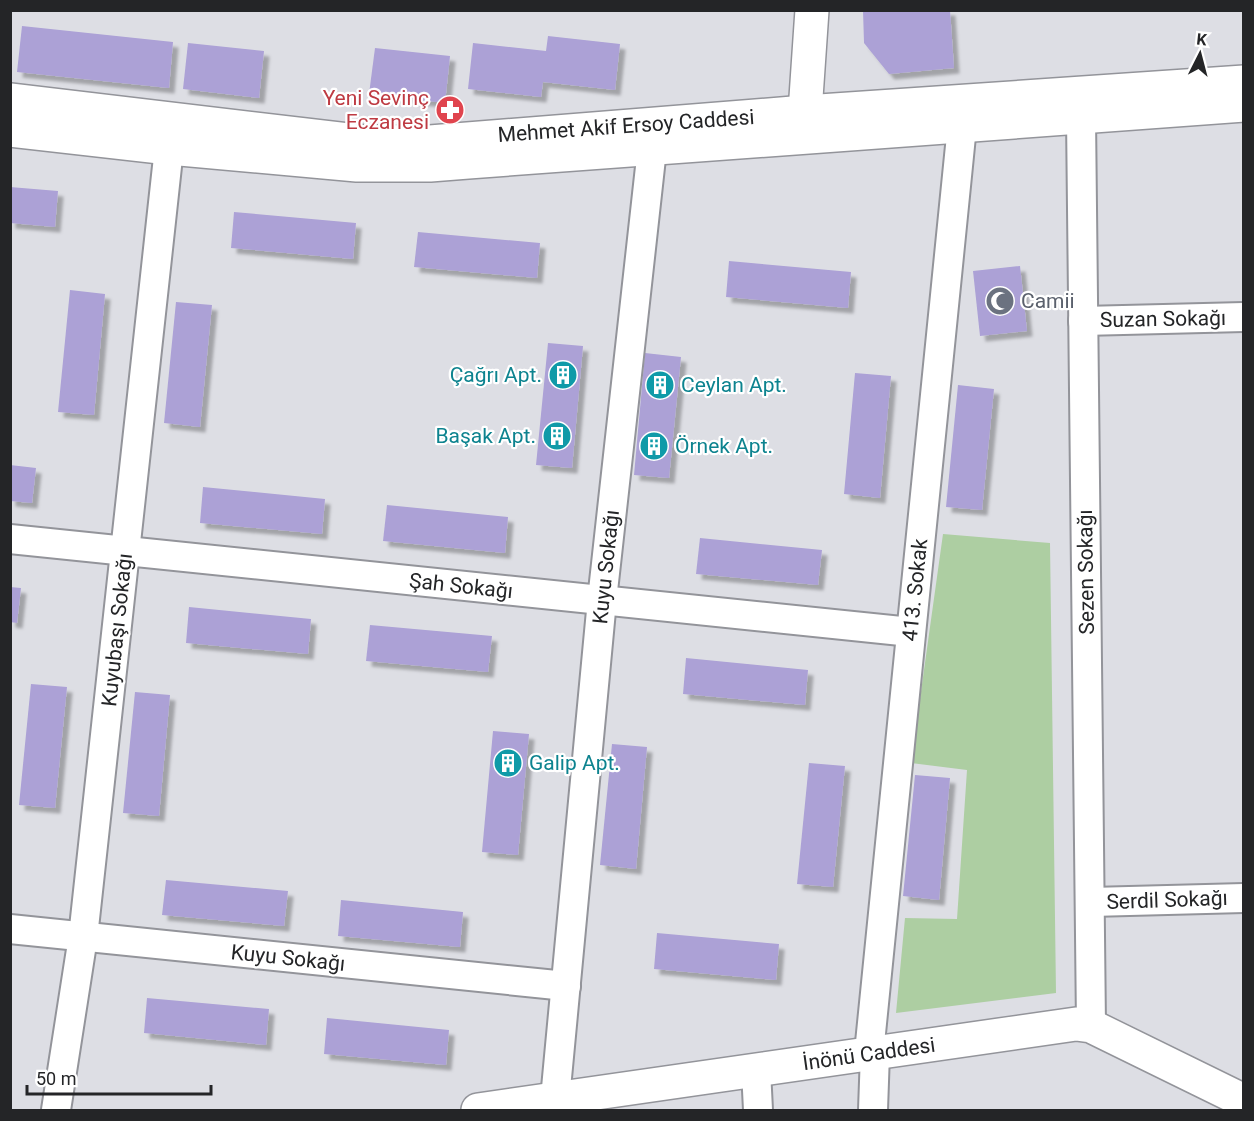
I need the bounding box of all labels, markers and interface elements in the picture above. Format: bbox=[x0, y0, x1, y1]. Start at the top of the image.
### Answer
north arrow bbox=[1170, 24, 1230, 84]
text: K bbox=[1195, 30, 1208, 50]
place label: Yeni Sevinç Eczanesi bbox=[323, 86, 429, 134]
pharmacy icon: Yeni Sevinç Eczanesi bbox=[434, 94, 466, 126]
street label: Mehmet Akif Ersoy Caddesi bbox=[497, 105, 755, 147]
mosque icon: Camii bbox=[984, 285, 1016, 317]
place label: Camii bbox=[1021, 289, 1075, 313]
street label: Suzan Sokağı bbox=[1100, 306, 1226, 332]
building icon: Çağrı Apt. bbox=[547, 359, 579, 391]
place label: Çağrı Apt. bbox=[450, 363, 542, 387]
building icon: Ceylan Apt. bbox=[644, 369, 676, 401]
place label: Ceylan Apt. bbox=[681, 373, 787, 397]
building icon: Başak Apt. bbox=[541, 420, 573, 452]
place label: Başak Apt. bbox=[435, 424, 536, 448]
building icon: Örnek Apt. bbox=[638, 430, 670, 462]
place label: Örnek Apt. bbox=[675, 434, 773, 458]
street label: Kuyu Sokağı bbox=[588, 509, 624, 625]
street label: Sezen Sokağı bbox=[1073, 509, 1099, 635]
street label: 413. Sokak bbox=[898, 537, 932, 643]
street label: Kuyubaşı Sokağı bbox=[97, 552, 137, 708]
street label: Şah Sokağı bbox=[408, 569, 514, 603]
building icon: Galip Apt. bbox=[492, 747, 524, 779]
place label: Galip Apt. bbox=[529, 751, 620, 775]
street label: Serdil Sokağı bbox=[1106, 886, 1228, 914]
street label: Kuyu Sokağı bbox=[230, 940, 346, 976]
street label: İnönü Caddesi bbox=[801, 1033, 937, 1075]
scale bar bbox=[27, 1058, 212, 1096]
text: 50 m bbox=[36, 1068, 76, 1089]

